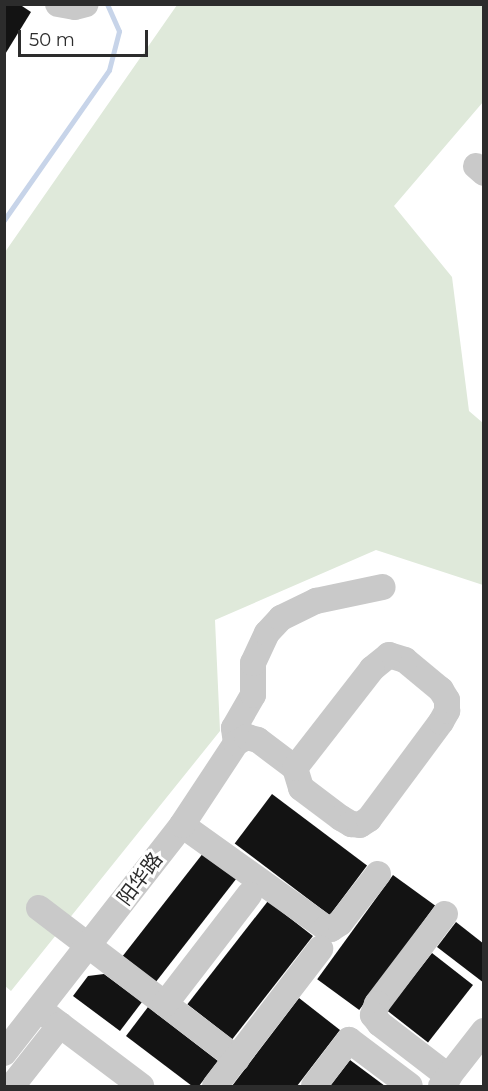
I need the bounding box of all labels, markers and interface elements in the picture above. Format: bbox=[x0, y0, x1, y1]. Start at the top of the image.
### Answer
scale bar bbox=[21, 18, 152, 56]
text: 50 m bbox=[29, 29, 75, 51]
street label: 阳华路 bbox=[112, 848, 168, 910]

